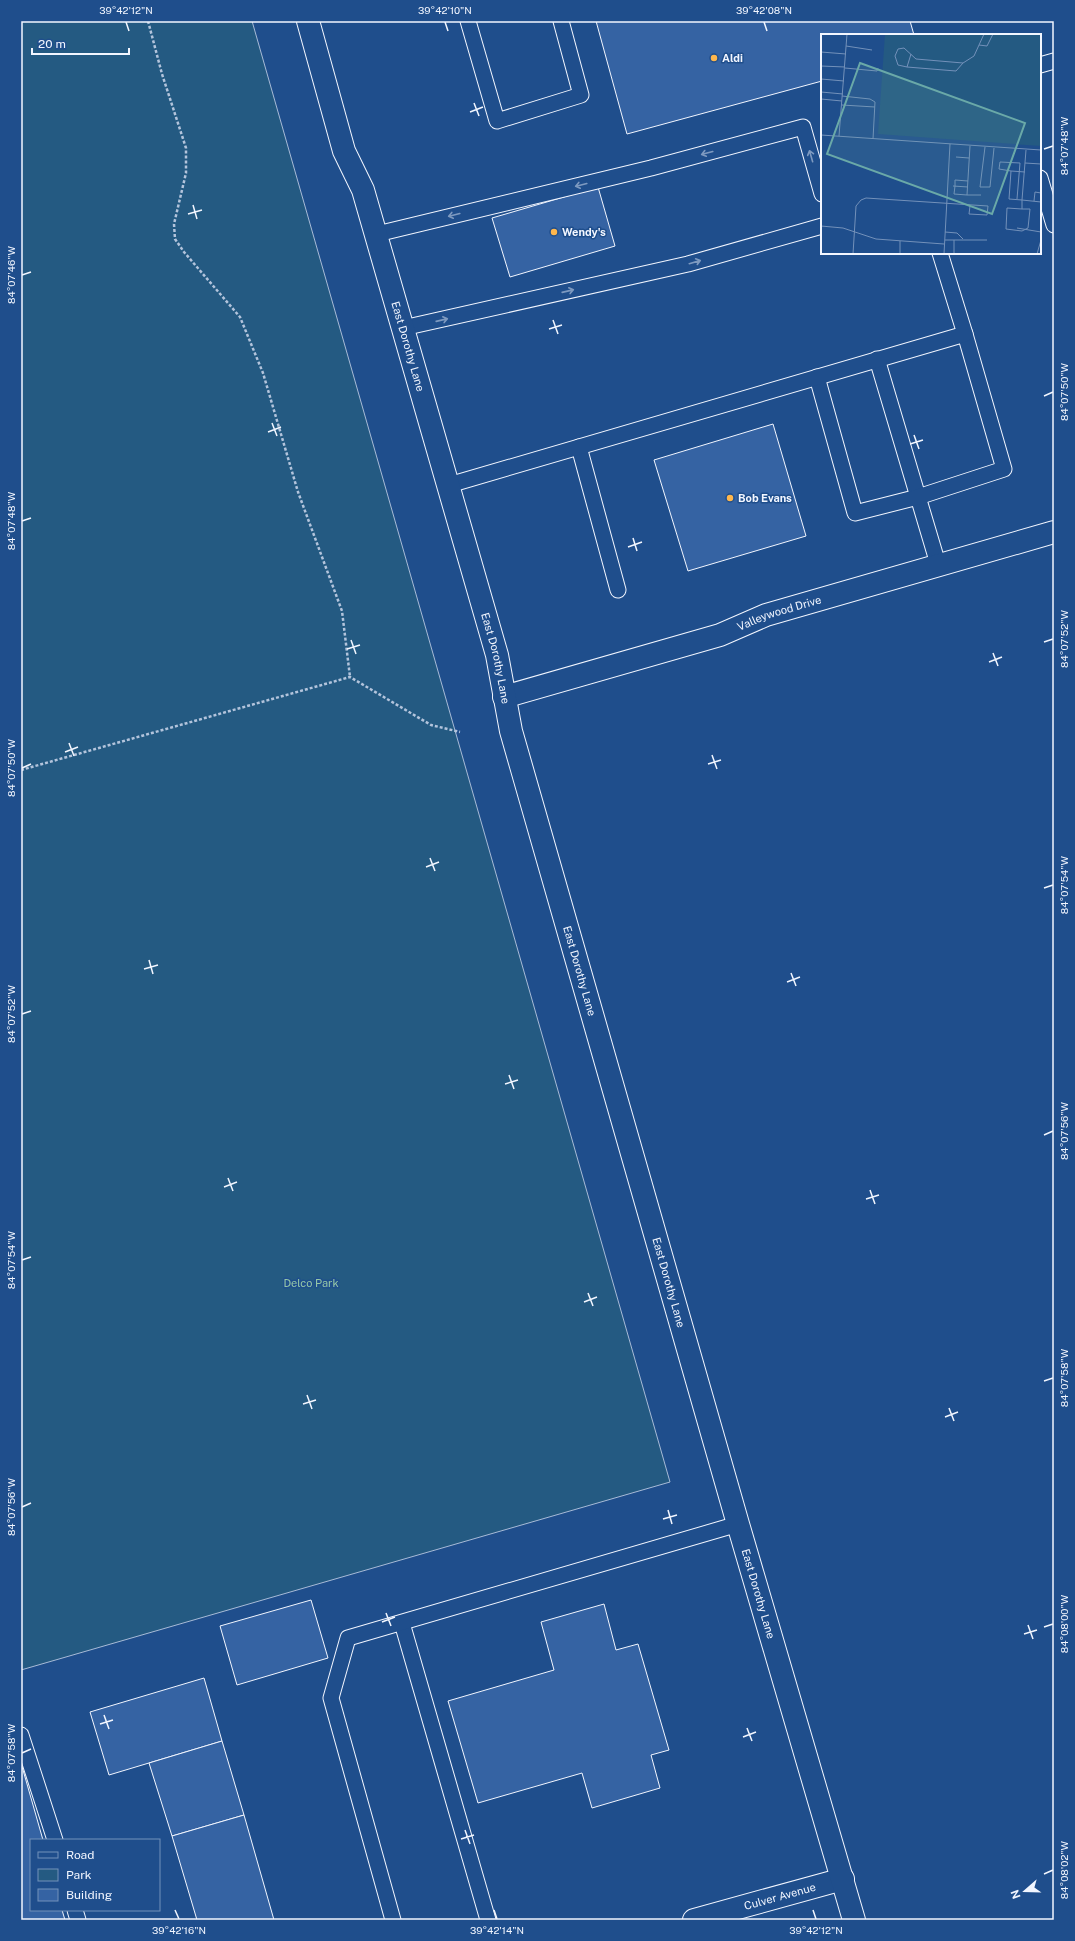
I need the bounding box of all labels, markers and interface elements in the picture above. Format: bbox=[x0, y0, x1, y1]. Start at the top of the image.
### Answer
text: 39°42'12"N bbox=[99, 4, 153, 16]
text: 39°42'10"N bbox=[418, 4, 472, 16]
text: 39°42'08"N bbox=[736, 4, 792, 16]
scale bar bbox=[32, 30, 129, 56]
inset map bbox=[821, 34, 1041, 254]
text: 20 m bbox=[38, 37, 66, 51]
place label: Aldi bbox=[722, 52, 743, 64]
marker: Aldi bbox=[709, 53, 719, 63]
text: 84°07'48"W bbox=[1058, 116, 1070, 175]
one-way arrow bbox=[700, 150, 713, 157]
one-way arrow bbox=[807, 150, 815, 163]
one-way arrow bbox=[574, 181, 587, 189]
one-way arrow bbox=[448, 212, 461, 220]
place label: Wendy's bbox=[562, 226, 606, 238]
marker: Wendy's bbox=[549, 227, 559, 237]
text: 84°07'46"W bbox=[5, 245, 17, 304]
one-way arrow bbox=[688, 258, 701, 265]
one-way arrow bbox=[561, 286, 574, 294]
street label: East Dorothy Lane bbox=[389, 300, 427, 393]
one-way arrow bbox=[435, 315, 448, 323]
text: 84°07'50"W bbox=[1058, 362, 1070, 421]
text: 84°07'48"W bbox=[5, 491, 17, 550]
place label: Bob Evans bbox=[738, 492, 792, 504]
marker: Bob Evans bbox=[725, 493, 735, 503]
street label: Valleywood Drive bbox=[735, 593, 823, 633]
text: 84°07'52"W bbox=[1058, 610, 1070, 668]
street label: East Dorothy Lane bbox=[479, 611, 512, 705]
text: 84°07'50"W bbox=[5, 738, 17, 797]
text: 84°07'54"W bbox=[1058, 855, 1070, 914]
street label: East Dorothy Lane bbox=[561, 924, 598, 1017]
text: 84°07'52"W bbox=[5, 985, 17, 1043]
text: 84°07'56"W bbox=[1058, 1101, 1070, 1160]
text: 84°07'54"W bbox=[5, 1230, 17, 1289]
street label: East Dorothy Lane bbox=[650, 1236, 687, 1329]
park label: Delco Park bbox=[283, 1277, 339, 1289]
text: 84°07'58"W bbox=[1058, 1348, 1070, 1407]
text: 84°07'56"W bbox=[5, 1477, 17, 1536]
street label: East Dorothy Lane bbox=[740, 1547, 777, 1640]
text: 84°08'00"W bbox=[1058, 1594, 1070, 1653]
text: 84°07'58"W bbox=[5, 1723, 17, 1782]
legend bbox=[30, 1839, 160, 1911]
text: 84°08'02"W bbox=[1058, 1840, 1070, 1899]
text: Road bbox=[66, 1848, 94, 1862]
text: Park bbox=[66, 1868, 92, 1882]
north arrow bbox=[1005, 1871, 1045, 1911]
street label: Culver Avenue bbox=[743, 1881, 817, 1912]
text: Building bbox=[66, 1888, 112, 1902]
text: N bbox=[1008, 1888, 1023, 1901]
text: 39°42'16"N bbox=[152, 1924, 206, 1936]
text: 39°42'14"N bbox=[470, 1924, 524, 1936]
text: 39°42'12"N bbox=[789, 1924, 843, 1936]

